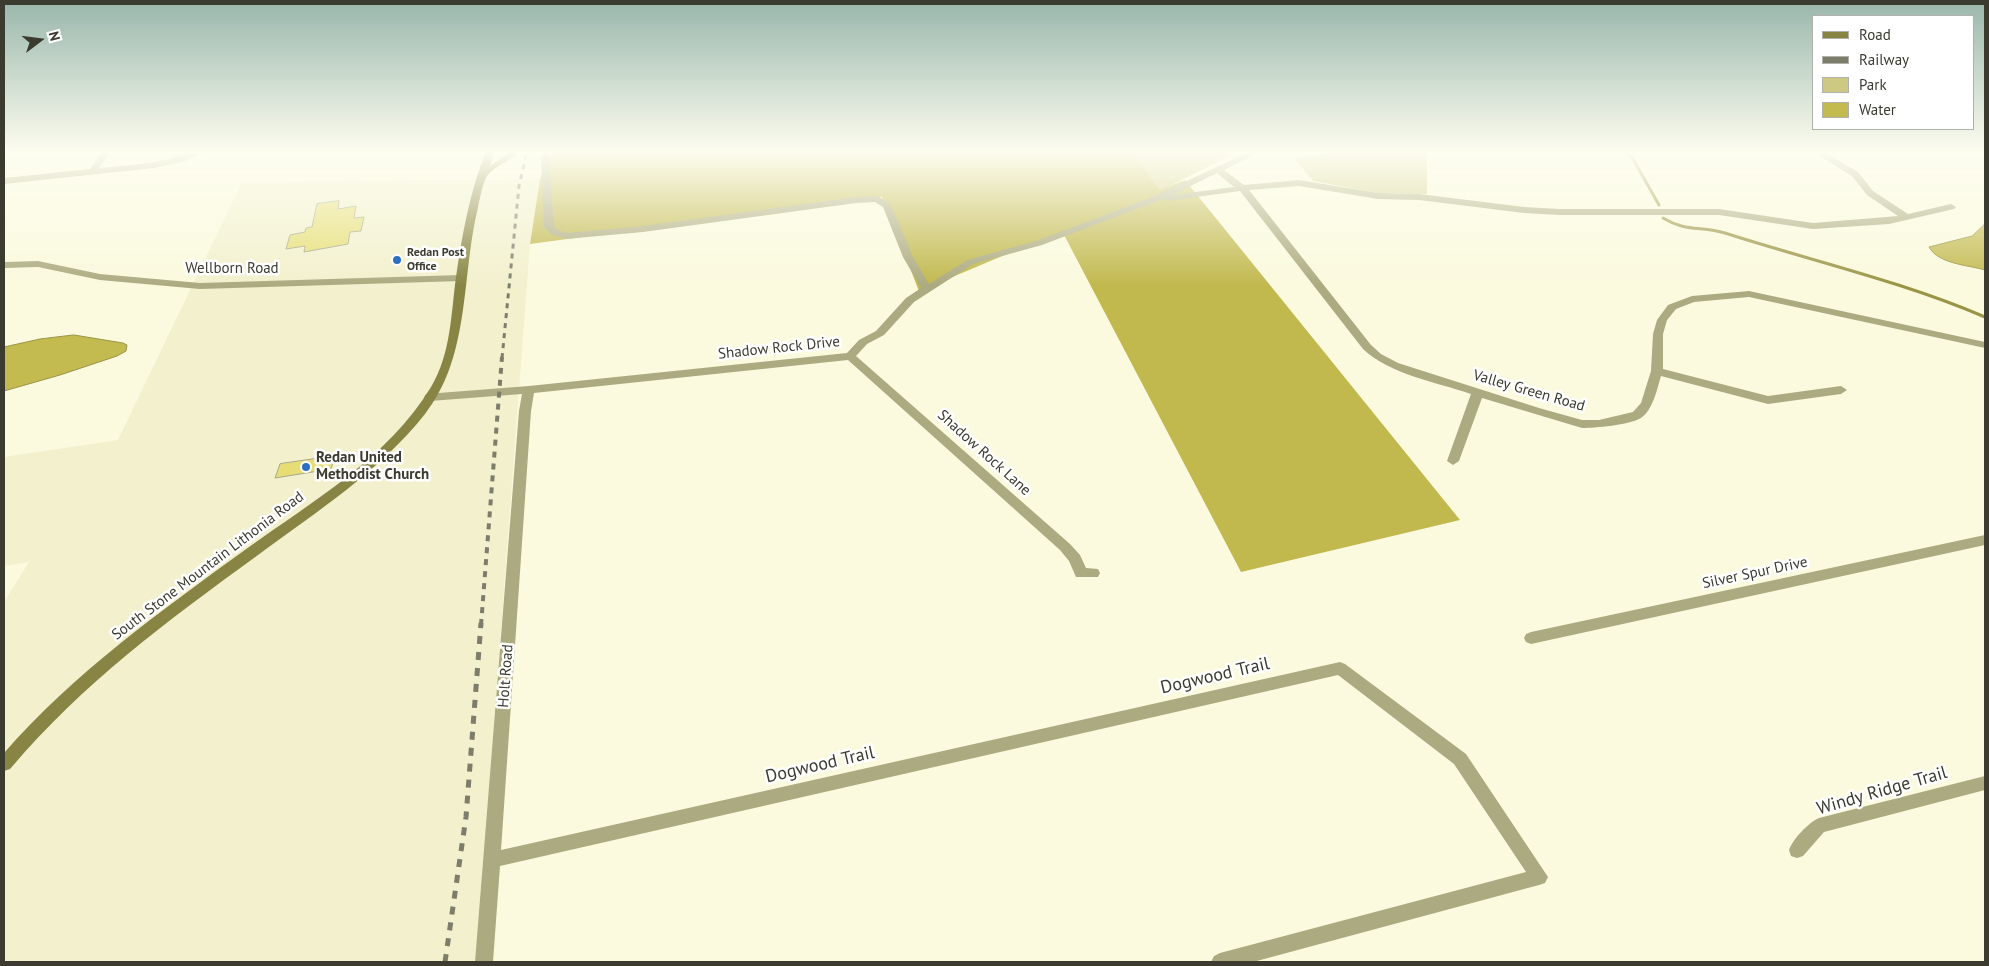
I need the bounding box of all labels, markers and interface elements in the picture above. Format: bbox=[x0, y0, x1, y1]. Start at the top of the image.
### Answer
north arrow bbox=[15, 15, 65, 65]
legend bbox=[1812, 15, 1974, 130]
text: Road bbox=[1859, 25, 1891, 44]
text: N bbox=[45, 29, 64, 43]
text: Railway bbox=[1859, 50, 1909, 69]
text: Park bbox=[1859, 75, 1887, 94]
text: Water bbox=[1859, 100, 1896, 119]
place label: Redan Post Office bbox=[407, 246, 464, 274]
marker: Redan Post Office bbox=[391, 254, 403, 266]
street label: Wellborn Road bbox=[185, 260, 279, 278]
street label: Shadow Rock Drive bbox=[717, 333, 841, 363]
street label: Valley Green Road bbox=[1471, 366, 1587, 416]
street label: Shadow Rock Lane bbox=[934, 406, 1034, 500]
place label: Redan United Methodist Church bbox=[316, 449, 429, 484]
marker: Redan United Methodist Church bbox=[300, 461, 312, 473]
street label: South Stone Mountain Lithonia Road bbox=[108, 488, 308, 644]
street label: Silver Spur Drive bbox=[1701, 553, 1809, 593]
street label: Holt Road bbox=[495, 644, 517, 708]
street label: Dogwood Trail bbox=[1158, 653, 1272, 699]
street label: Dogwood Trail bbox=[763, 742, 877, 788]
street label: Windy Ridge Trail bbox=[1814, 762, 1950, 820]

